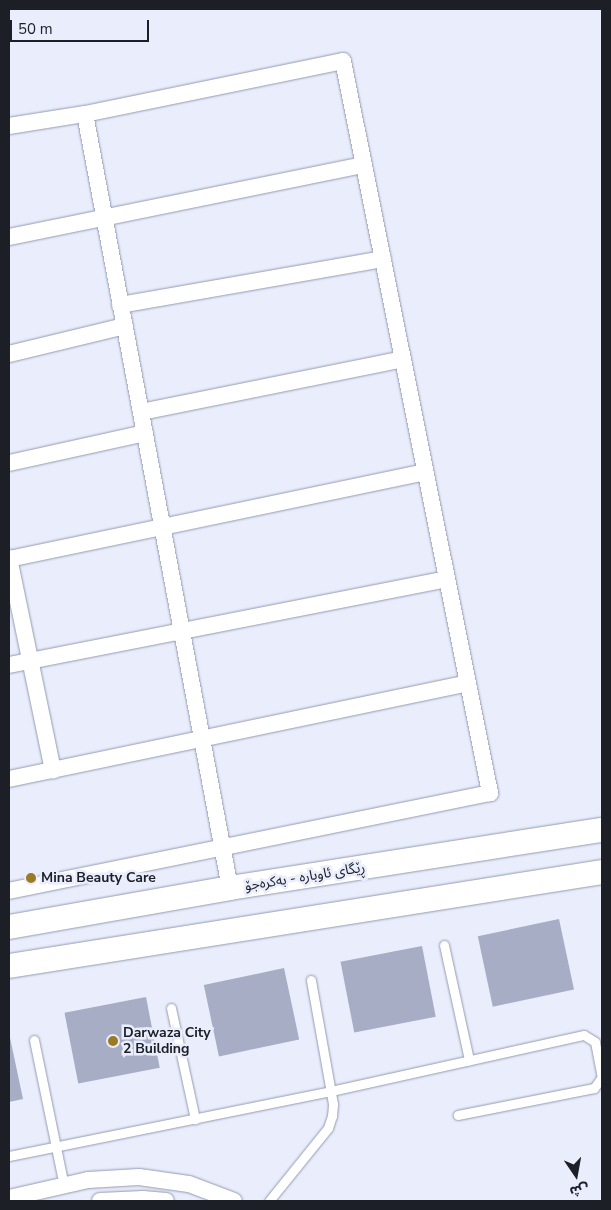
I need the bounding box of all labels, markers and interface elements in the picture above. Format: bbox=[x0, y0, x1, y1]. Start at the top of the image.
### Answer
scale bar bbox=[12, 10, 151, 42]
text: 50 m bbox=[18, 19, 53, 39]
street label: ڕێگای ئاوبارە - بەکرەجۆ bbox=[244, 859, 366, 895]
place label: Mina Beauty Care bbox=[41, 870, 156, 886]
marker: Mina Beauty Care bbox=[25, 872, 37, 884]
place label: Darwaza City 2 Building bbox=[123, 1025, 211, 1058]
marker: Darwaza City 2 Building bbox=[107, 1035, 119, 1047]
north arrow bbox=[551, 1150, 601, 1200]
text: ش bbox=[568, 1179, 591, 1201]

